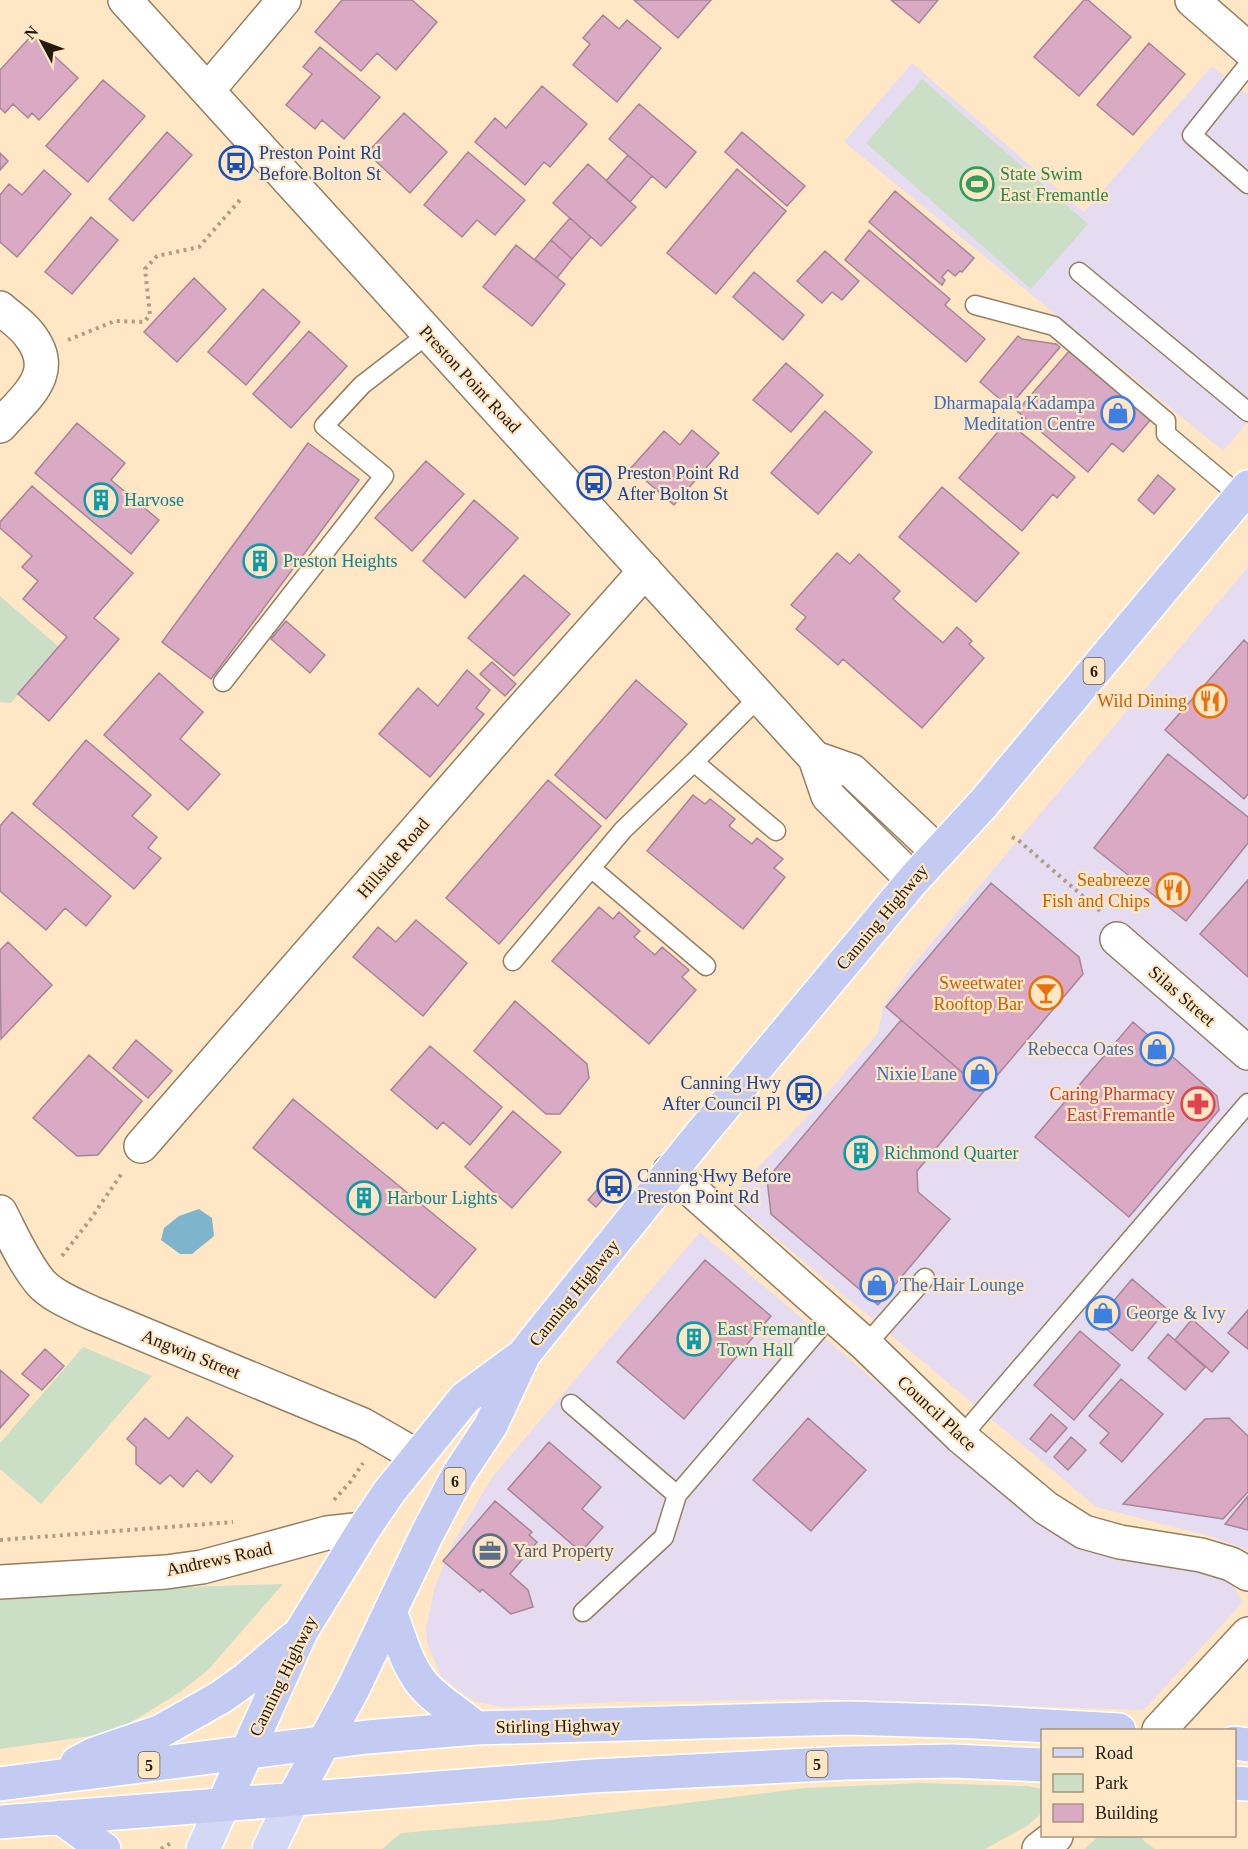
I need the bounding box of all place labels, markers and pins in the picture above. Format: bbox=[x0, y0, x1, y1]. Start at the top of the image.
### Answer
place label: Preston Point Rd Before Bolton St bbox=[259, 143, 381, 184]
bus stop icon: Preston Point Rd Before Bolton St bbox=[218, 145, 254, 181]
place label: State Swim East Fremantle bbox=[1000, 164, 1108, 205]
sports icon: State Swim East Fremantle bbox=[959, 166, 995, 202]
place label: Dharmapala Kadampa Meditation Centre bbox=[934, 393, 1095, 434]
shop icon: Dharmapala Kadampa Meditation Centre bbox=[1100, 395, 1136, 431]
place label: Preston Point Rd After Bolton St bbox=[617, 463, 739, 504]
bus stop icon: Preston Point Rd After Bolton St bbox=[576, 465, 612, 501]
building icon: Harvose bbox=[83, 482, 119, 518]
place label: Harvose bbox=[124, 490, 184, 510]
building icon: Preston Heights bbox=[242, 543, 278, 579]
place label: Preston Heights bbox=[283, 551, 398, 571]
restaurant icon: Wild Dining bbox=[1192, 683, 1228, 719]
place label: Wild Dining bbox=[1097, 691, 1187, 711]
place label: Seabreeze Fish and Chips bbox=[1042, 870, 1150, 911]
restaurant icon: Seabreeze Fish and Chips bbox=[1155, 872, 1191, 908]
place label: Sweetwater Rooftop Bar bbox=[934, 973, 1023, 1014]
bar icon: Sweetwater Rooftop Bar bbox=[1028, 975, 1064, 1011]
shop icon: Rebecca Oates bbox=[1139, 1031, 1175, 1067]
place label: Rebecca Oates bbox=[1028, 1039, 1134, 1059]
shop icon: Nixie Lane bbox=[962, 1056, 998, 1092]
place label: Nixie Lane bbox=[877, 1064, 957, 1084]
place label: Canning Hwy After Council Pl bbox=[662, 1073, 781, 1114]
bus stop icon: Canning Hwy After Council Pl bbox=[786, 1075, 822, 1111]
place label: Caring Pharmacy East Fremantle bbox=[1050, 1084, 1175, 1125]
pharmacy icon: Caring Pharmacy East Fremantle bbox=[1180, 1086, 1216, 1122]
building icon: Richmond Quarter bbox=[843, 1135, 879, 1171]
place label: Richmond Quarter bbox=[884, 1143, 1018, 1163]
place label: Canning Hwy Before Preston Point Rd bbox=[637, 1166, 791, 1207]
bus stop icon: Canning Hwy Before Preston Point Rd bbox=[596, 1168, 632, 1204]
building icon: Harbour Lights bbox=[346, 1180, 382, 1216]
place label: Harbour Lights bbox=[387, 1188, 497, 1208]
shop icon: The Hair Lounge bbox=[859, 1267, 895, 1303]
place label: The Hair Lounge bbox=[900, 1275, 1024, 1295]
shop icon: George & Ivy bbox=[1085, 1295, 1121, 1331]
place label: George & Ivy bbox=[1126, 1303, 1226, 1323]
place label: East Fremantle Town Hall bbox=[717, 1319, 825, 1360]
building icon: East Fremantle Town Hall bbox=[676, 1321, 712, 1357]
office icon: Yard Property bbox=[472, 1533, 508, 1569]
place label: Yard Property bbox=[513, 1541, 614, 1561]

